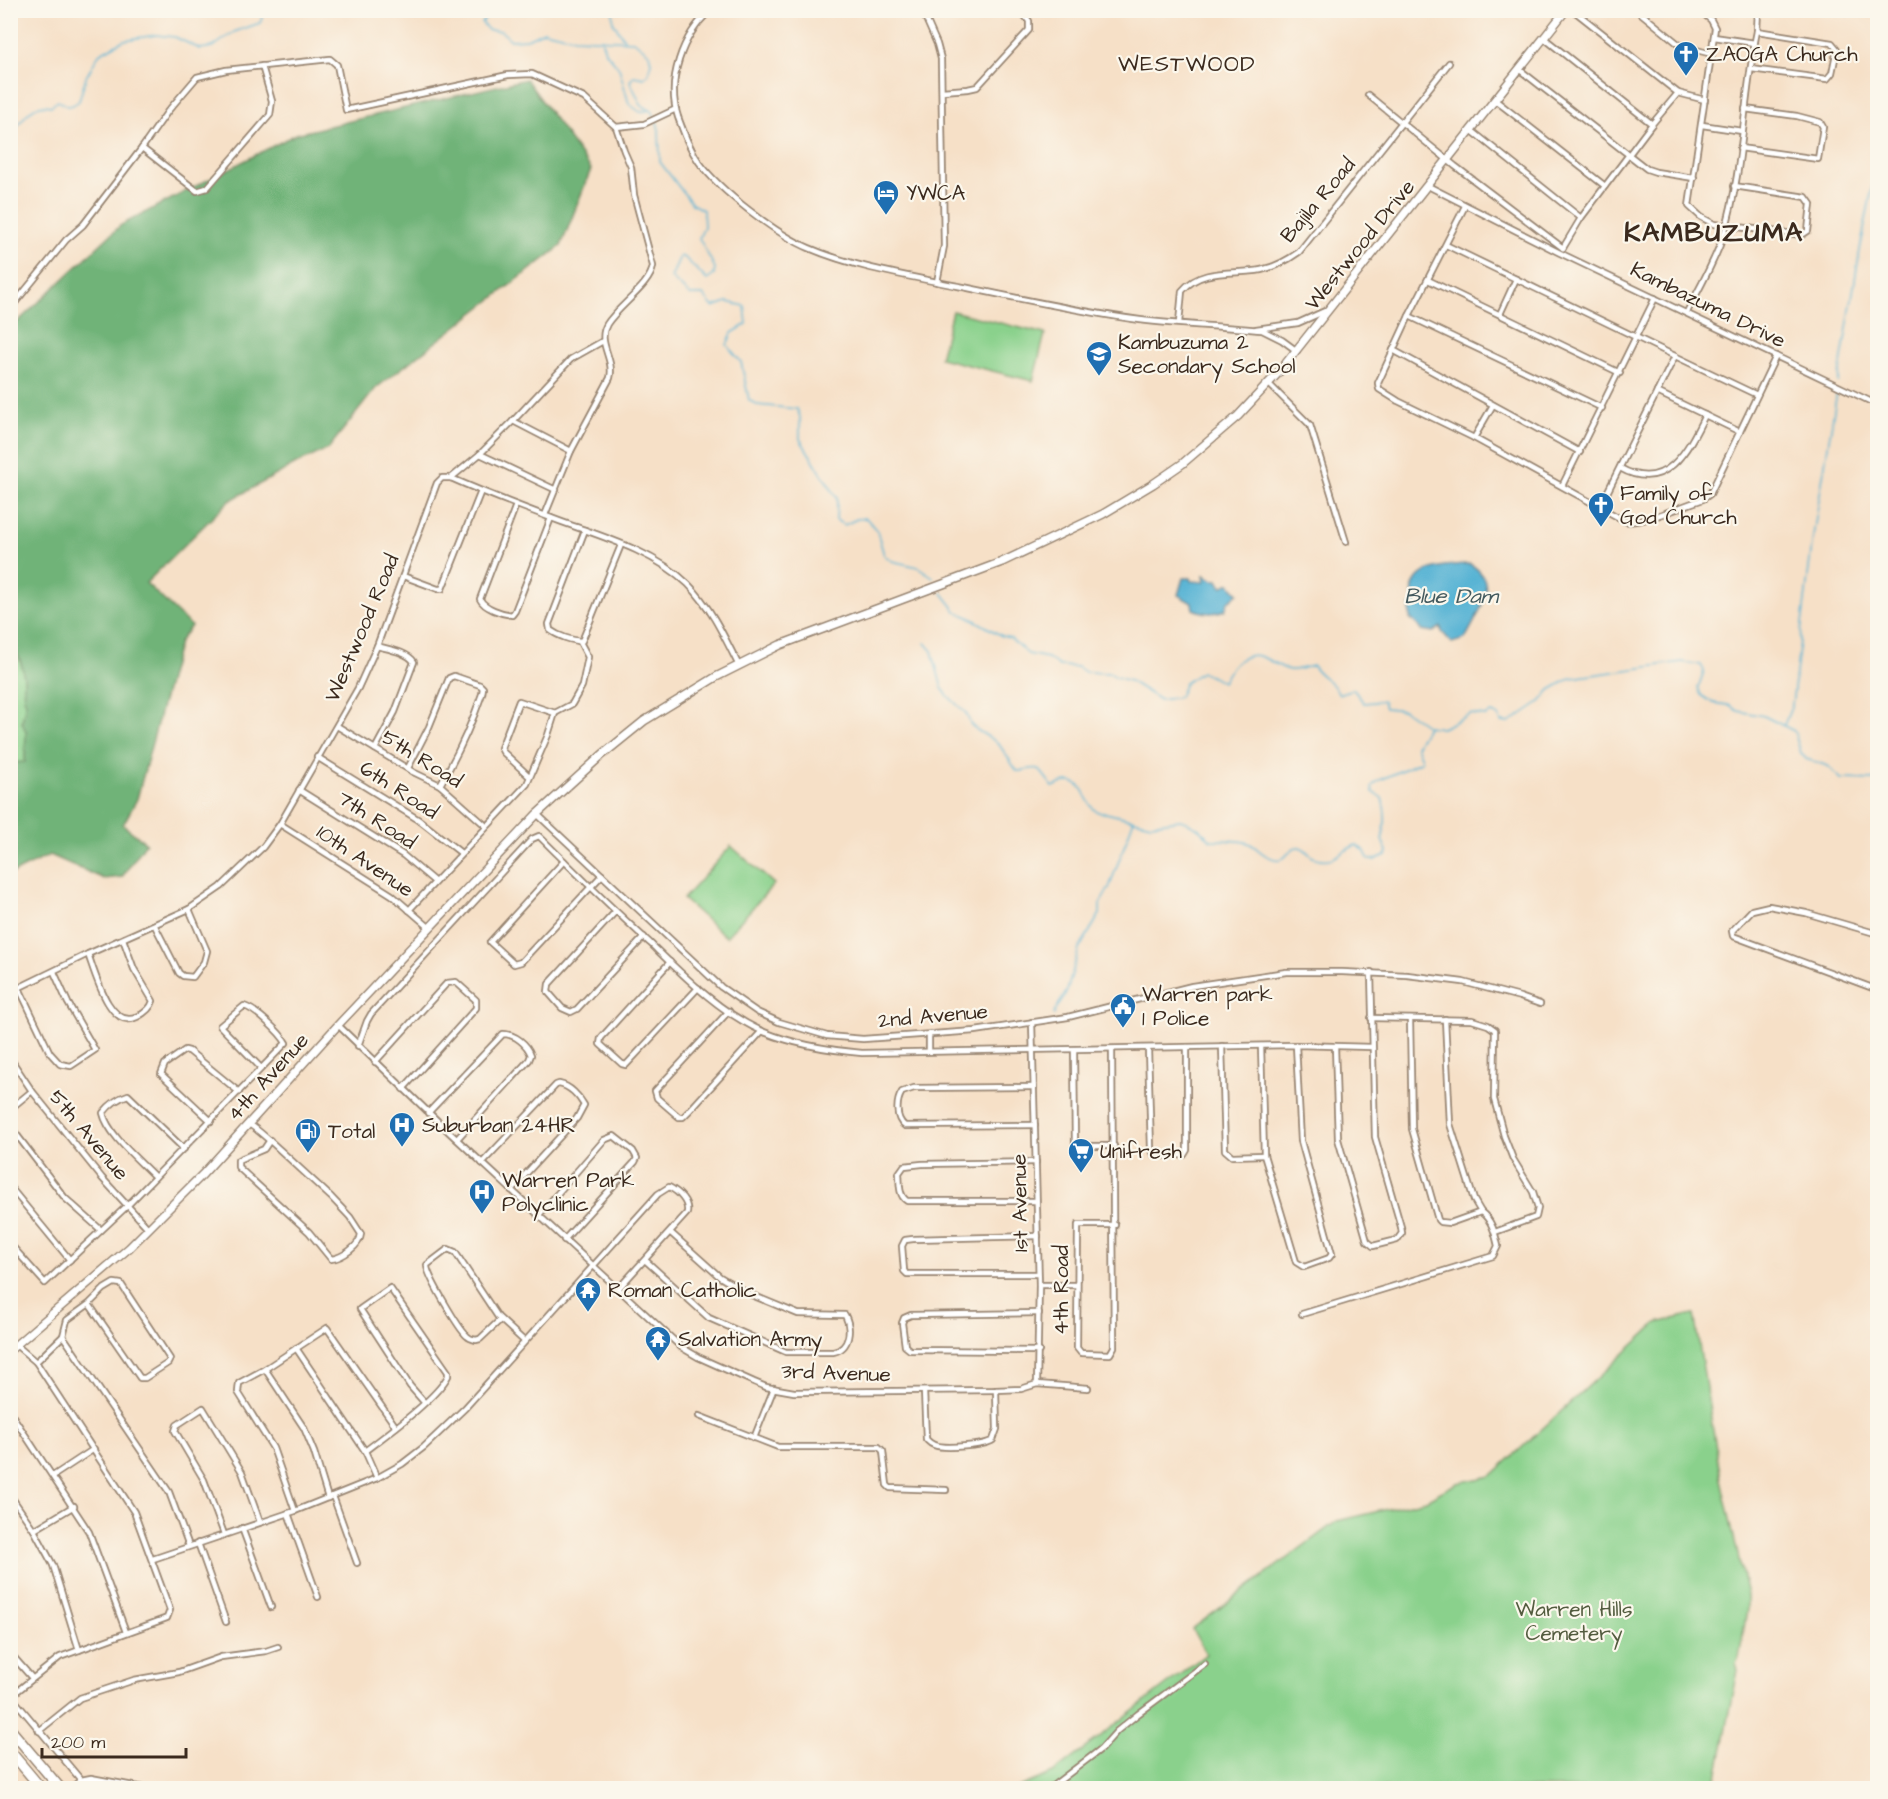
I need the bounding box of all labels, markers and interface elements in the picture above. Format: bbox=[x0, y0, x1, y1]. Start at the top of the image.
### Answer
church icon: ZAOGA Church bbox=[1671, 39, 1701, 77]
place label: ZAOGA Church bbox=[1706, 40, 1858, 69]
district label: WESTWOOD bbox=[1118, 49, 1256, 80]
street label: Bajila Road bbox=[1274, 151, 1362, 249]
street label: Westwood Drive bbox=[1298, 173, 1422, 317]
hotel icon: YWCA bbox=[871, 178, 901, 216]
place label: YWCA bbox=[906, 179, 966, 208]
district label: KAMBUZUMA bbox=[1624, 214, 1804, 252]
street label: Kambazuma Drive bbox=[1626, 255, 1790, 355]
place label: Kambuzuma 2 Secondary School bbox=[1118, 328, 1296, 383]
school or university icon: Kambuzuma 2 Secondary School bbox=[1084, 339, 1114, 377]
place label: Family of God Church bbox=[1620, 479, 1737, 532]
church icon: Family of God Church bbox=[1586, 490, 1616, 528]
street label: Westwood Road bbox=[318, 549, 406, 706]
water label: Blue Dam bbox=[1404, 581, 1500, 612]
street label: 5th Road bbox=[376, 723, 468, 795]
street label: 6th Road bbox=[354, 754, 444, 826]
street label: 7th Road bbox=[332, 784, 422, 856]
street label: 10th Avenue bbox=[311, 818, 419, 904]
place label: Warren park 1 Police bbox=[1142, 980, 1273, 1033]
public building icon: Warren park 1 Police bbox=[1108, 991, 1138, 1029]
street label: 2nd Avenue bbox=[877, 997, 989, 1035]
street label: 4th Avenue bbox=[220, 1026, 316, 1128]
street label: 5th Avenue bbox=[42, 1083, 136, 1187]
hospital icon: Suburban 24HR bbox=[387, 1110, 417, 1148]
place label: Suburban 24HR bbox=[422, 1111, 576, 1140]
fuel station icon: Total bbox=[293, 1116, 323, 1154]
place label: Total bbox=[328, 1117, 375, 1146]
supermarket icon: Unifresh bbox=[1066, 1136, 1096, 1174]
place label: Unifresh bbox=[1100, 1137, 1182, 1166]
street label: 1st Avenue bbox=[1005, 1154, 1035, 1252]
place label: Warren Park Polyclinic bbox=[502, 1166, 635, 1221]
hospital icon: Warren Park Polyclinic bbox=[467, 1177, 497, 1215]
street label: 4th Road bbox=[1047, 1245, 1076, 1335]
temple icon: Roman Catholic bbox=[573, 1275, 603, 1313]
place label: Roman Catholic bbox=[608, 1276, 757, 1305]
temple icon: Salvation Army bbox=[643, 1324, 673, 1362]
place label: Salvation Army bbox=[678, 1325, 823, 1356]
street label: 3rd Avenue bbox=[781, 1357, 891, 1389]
park label: Warren Hills Cemetery bbox=[1516, 1595, 1632, 1650]
scale bar bbox=[42, 1721, 186, 1759]
text: 200 m bbox=[51, 1730, 105, 1755]

